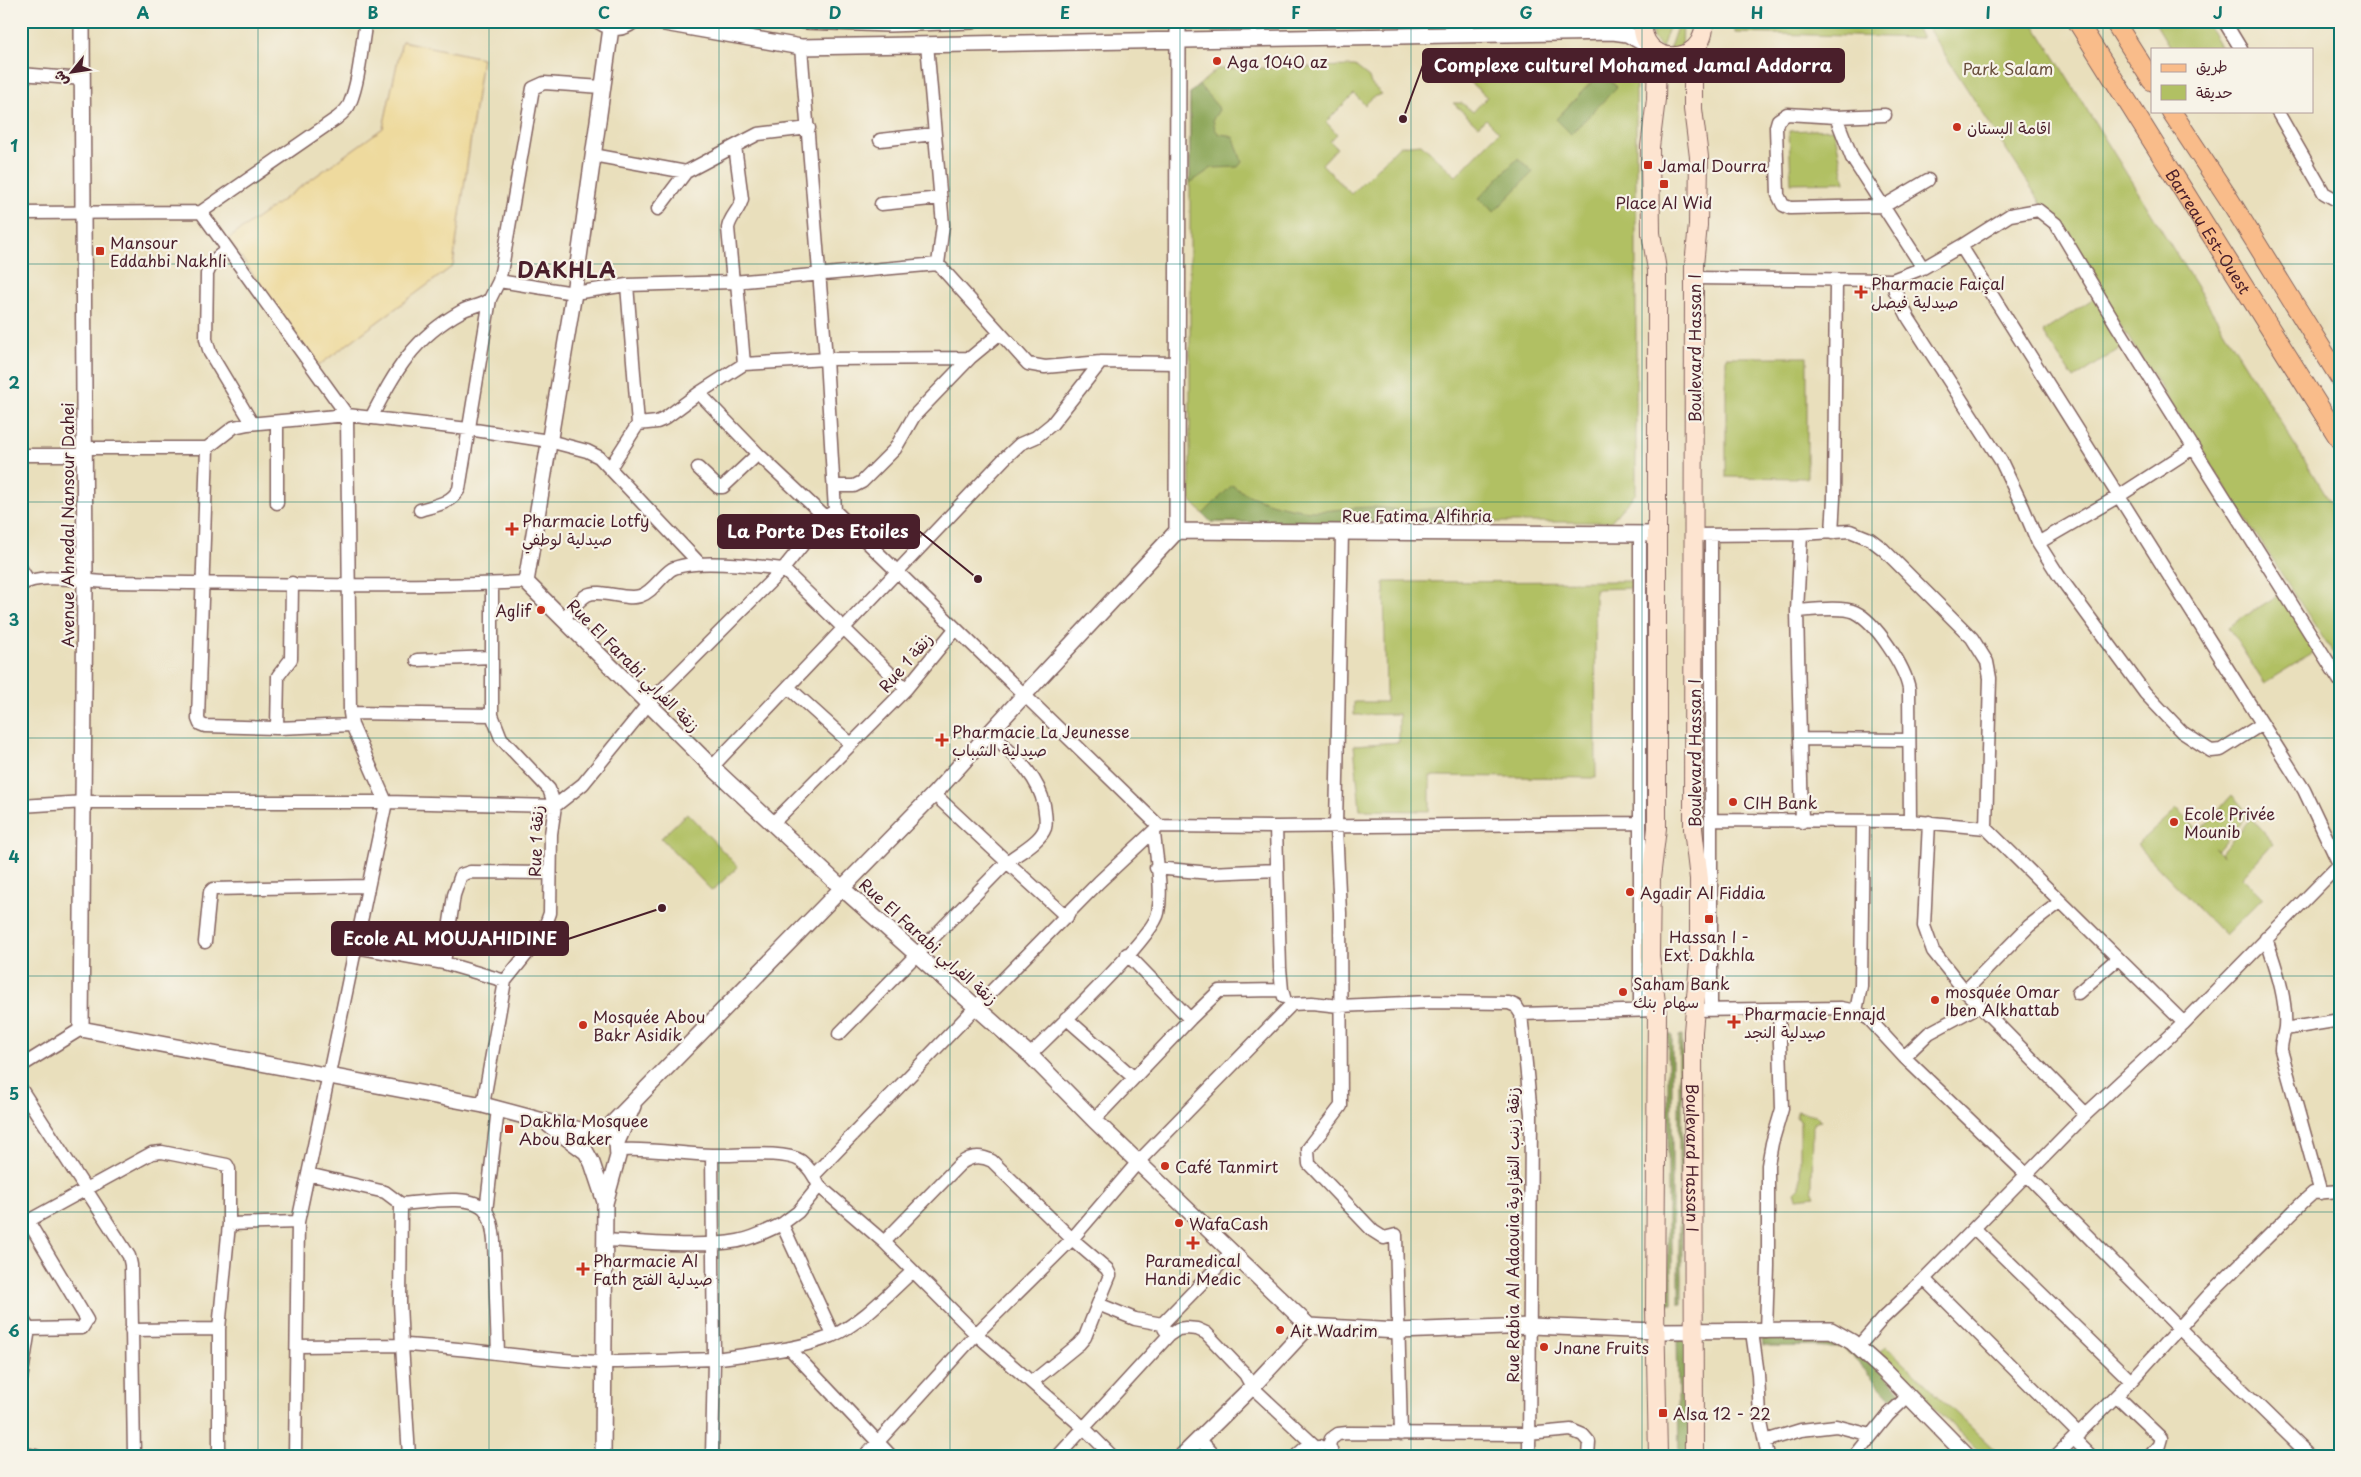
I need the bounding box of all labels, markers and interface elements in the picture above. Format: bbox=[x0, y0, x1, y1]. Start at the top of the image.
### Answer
text: A bbox=[137, 0, 150, 24]
text: B bbox=[368, 0, 379, 24]
text: C bbox=[598, 0, 610, 24]
text: D bbox=[829, 0, 841, 24]
text: E bbox=[1060, 0, 1070, 24]
text: F bbox=[1291, 0, 1301, 24]
text: G bbox=[1519, 0, 1533, 24]
text: H bbox=[1751, 0, 1763, 24]
text: I bbox=[1985, 0, 1991, 24]
text: J bbox=[2213, 0, 2223, 24]
north arrow bbox=[48, 48, 98, 98]
legend bbox=[2151, 48, 2314, 112]
place label: Aga 1040 az bbox=[1227, 49, 1328, 73]
callout: Complexe culturel Mohamed Jamal Addorra bbox=[1423, 49, 1844, 82]
text: Complexe culturel Mohamed Jamal Addorra bbox=[1434, 51, 1833, 78]
text: طريق bbox=[2196, 54, 2228, 77]
marker: Aga 1040 az bbox=[1211, 55, 1223, 67]
park label: Park Salam bbox=[1963, 56, 2053, 80]
text: ش bbox=[47, 67, 73, 91]
text: حديقة bbox=[2196, 80, 2233, 103]
place label: اقامة البستان bbox=[1967, 115, 2051, 139]
marker: اقامة البستان bbox=[1951, 121, 1963, 133]
text: 1 bbox=[10, 133, 18, 157]
place label: Jamal Dourra bbox=[1658, 153, 1767, 177]
marker: Jamal Dourra bbox=[1642, 159, 1654, 171]
street label: Barreau Est-Ouest bbox=[2160, 164, 2257, 298]
marker: Place Al Wid bbox=[1658, 178, 1670, 190]
place label: Place Al Wid bbox=[1616, 190, 1712, 214]
place label: Mansour Eddahbi Nakhli bbox=[110, 230, 227, 272]
marker: Mansour Eddahbi Nakhli bbox=[94, 245, 106, 257]
district label: DAKHLA bbox=[517, 253, 617, 285]
place label: Pharmacie Faiçal صيدلية فيصل bbox=[1871, 271, 2005, 313]
street label: Boulevard Hassan I bbox=[1682, 274, 1706, 422]
marker: Pharmacie Faiçal صيدلية فيصل bbox=[1855, 286, 1867, 298]
text: 2 bbox=[8, 370, 20, 394]
street label: Avenue Ahnedal Nansour Dahei bbox=[55, 403, 79, 647]
street label: Rue Fatima Alfihria bbox=[1342, 503, 1492, 527]
place label: Pharmacie Lotfy صيدلية لوطفي bbox=[522, 508, 650, 554]
callout: La Porte Des Etoiles bbox=[718, 515, 919, 548]
text: La Porte Des Etoiles bbox=[727, 517, 909, 544]
marker: Pharmacie Lotfy صيدلية لوطفي bbox=[506, 523, 518, 535]
street label: Rue El Farabi زنقة الفرابي bbox=[559, 593, 706, 740]
place label: Aglif bbox=[495, 598, 532, 622]
marker: Aglif bbox=[535, 604, 547, 616]
text: 3 bbox=[9, 607, 19, 631]
street label: Rue 1 زنقة bbox=[872, 627, 938, 697]
street label: Boulevard Hassan I bbox=[1682, 679, 1706, 827]
place label: Pharmacie La Jeunesse صيدلية الشباب bbox=[952, 719, 1130, 761]
marker: Pharmacie La Jeunesse صيدلية الشباب bbox=[936, 734, 948, 746]
place label: CIH Bank bbox=[1743, 790, 1818, 814]
marker: CIH Bank bbox=[1727, 796, 1739, 808]
place label: Ecole Privée Mounib bbox=[2184, 801, 2275, 843]
street label: Rue 1 زنقة bbox=[522, 805, 548, 877]
marker: Ecole Privée Mounib bbox=[2168, 816, 2180, 828]
text: 4 bbox=[9, 844, 20, 868]
street label: Rue El Farabi زنقة الفرابي bbox=[852, 872, 1004, 1013]
place label: Agadir Al Fiddia bbox=[1640, 880, 1766, 904]
marker: Agadir Al Fiddia bbox=[1624, 886, 1636, 898]
marker: Hassan I - Ext. Dakhla bbox=[1703, 913, 1715, 925]
callout: Ecole AL MOUJAHIDINE bbox=[332, 922, 568, 955]
text: Ecole AL MOUJAHIDINE bbox=[343, 924, 557, 951]
place label: Hassan I - Ext. Dakhla bbox=[1663, 924, 1755, 966]
place label: Saham Bank سهام بنك bbox=[1633, 971, 1730, 1015]
place label: mosquée Omar Iben Alkhattab bbox=[1945, 979, 2061, 1021]
marker: Saham Bank سهام بنك bbox=[1617, 986, 1629, 998]
marker: mosquée Omar Iben Alkhattab bbox=[1929, 994, 1941, 1006]
place label: Pharmacie Ennajd صيدلية النجد bbox=[1744, 1001, 1886, 1043]
place label: Mosquée Abou Bakr Asidik bbox=[593, 1004, 705, 1046]
marker: Pharmacie Ennajd صيدلية النجد bbox=[1728, 1016, 1740, 1028]
marker: Mosquée Abou Bakr Asidik bbox=[577, 1019, 589, 1031]
text: 5 bbox=[9, 1081, 19, 1105]
street label: Boulevard Hassan I bbox=[1681, 1083, 1705, 1232]
street label: Rue Rabia Al Adaouia زنقة زينب النفزاوية bbox=[1500, 1087, 1524, 1383]
place label: Dakhla Mosquee Abou Baker bbox=[519, 1108, 649, 1150]
marker: Dakhla Mosquee Abou Baker bbox=[503, 1123, 515, 1135]
place label: Café Tanmirt bbox=[1175, 1154, 1279, 1178]
marker: Café Tanmirt bbox=[1159, 1160, 1171, 1172]
place label: WafaCash bbox=[1189, 1211, 1269, 1235]
marker: WafaCash bbox=[1173, 1217, 1185, 1229]
marker: Paramedical Handi Medic bbox=[1187, 1237, 1199, 1249]
place label: Pharmacie Al Fath صيدلية الفتح bbox=[593, 1248, 713, 1290]
place label: Paramedical Handi Medic bbox=[1145, 1248, 1241, 1290]
marker: Pharmacie Al Fath صيدلية الفتح bbox=[577, 1263, 589, 1275]
text: 6 bbox=[8, 1318, 20, 1342]
place label: Ait Wadrim bbox=[1290, 1318, 1378, 1342]
marker: Ait Wadrim bbox=[1274, 1324, 1286, 1336]
place label: Jnane Fruits bbox=[1554, 1335, 1649, 1359]
marker: Jnane Fruits bbox=[1538, 1341, 1550, 1353]
place label: Alsa 12 - 22 bbox=[1673, 1401, 1771, 1425]
marker: Alsa 12 - 22 bbox=[1657, 1407, 1669, 1419]

